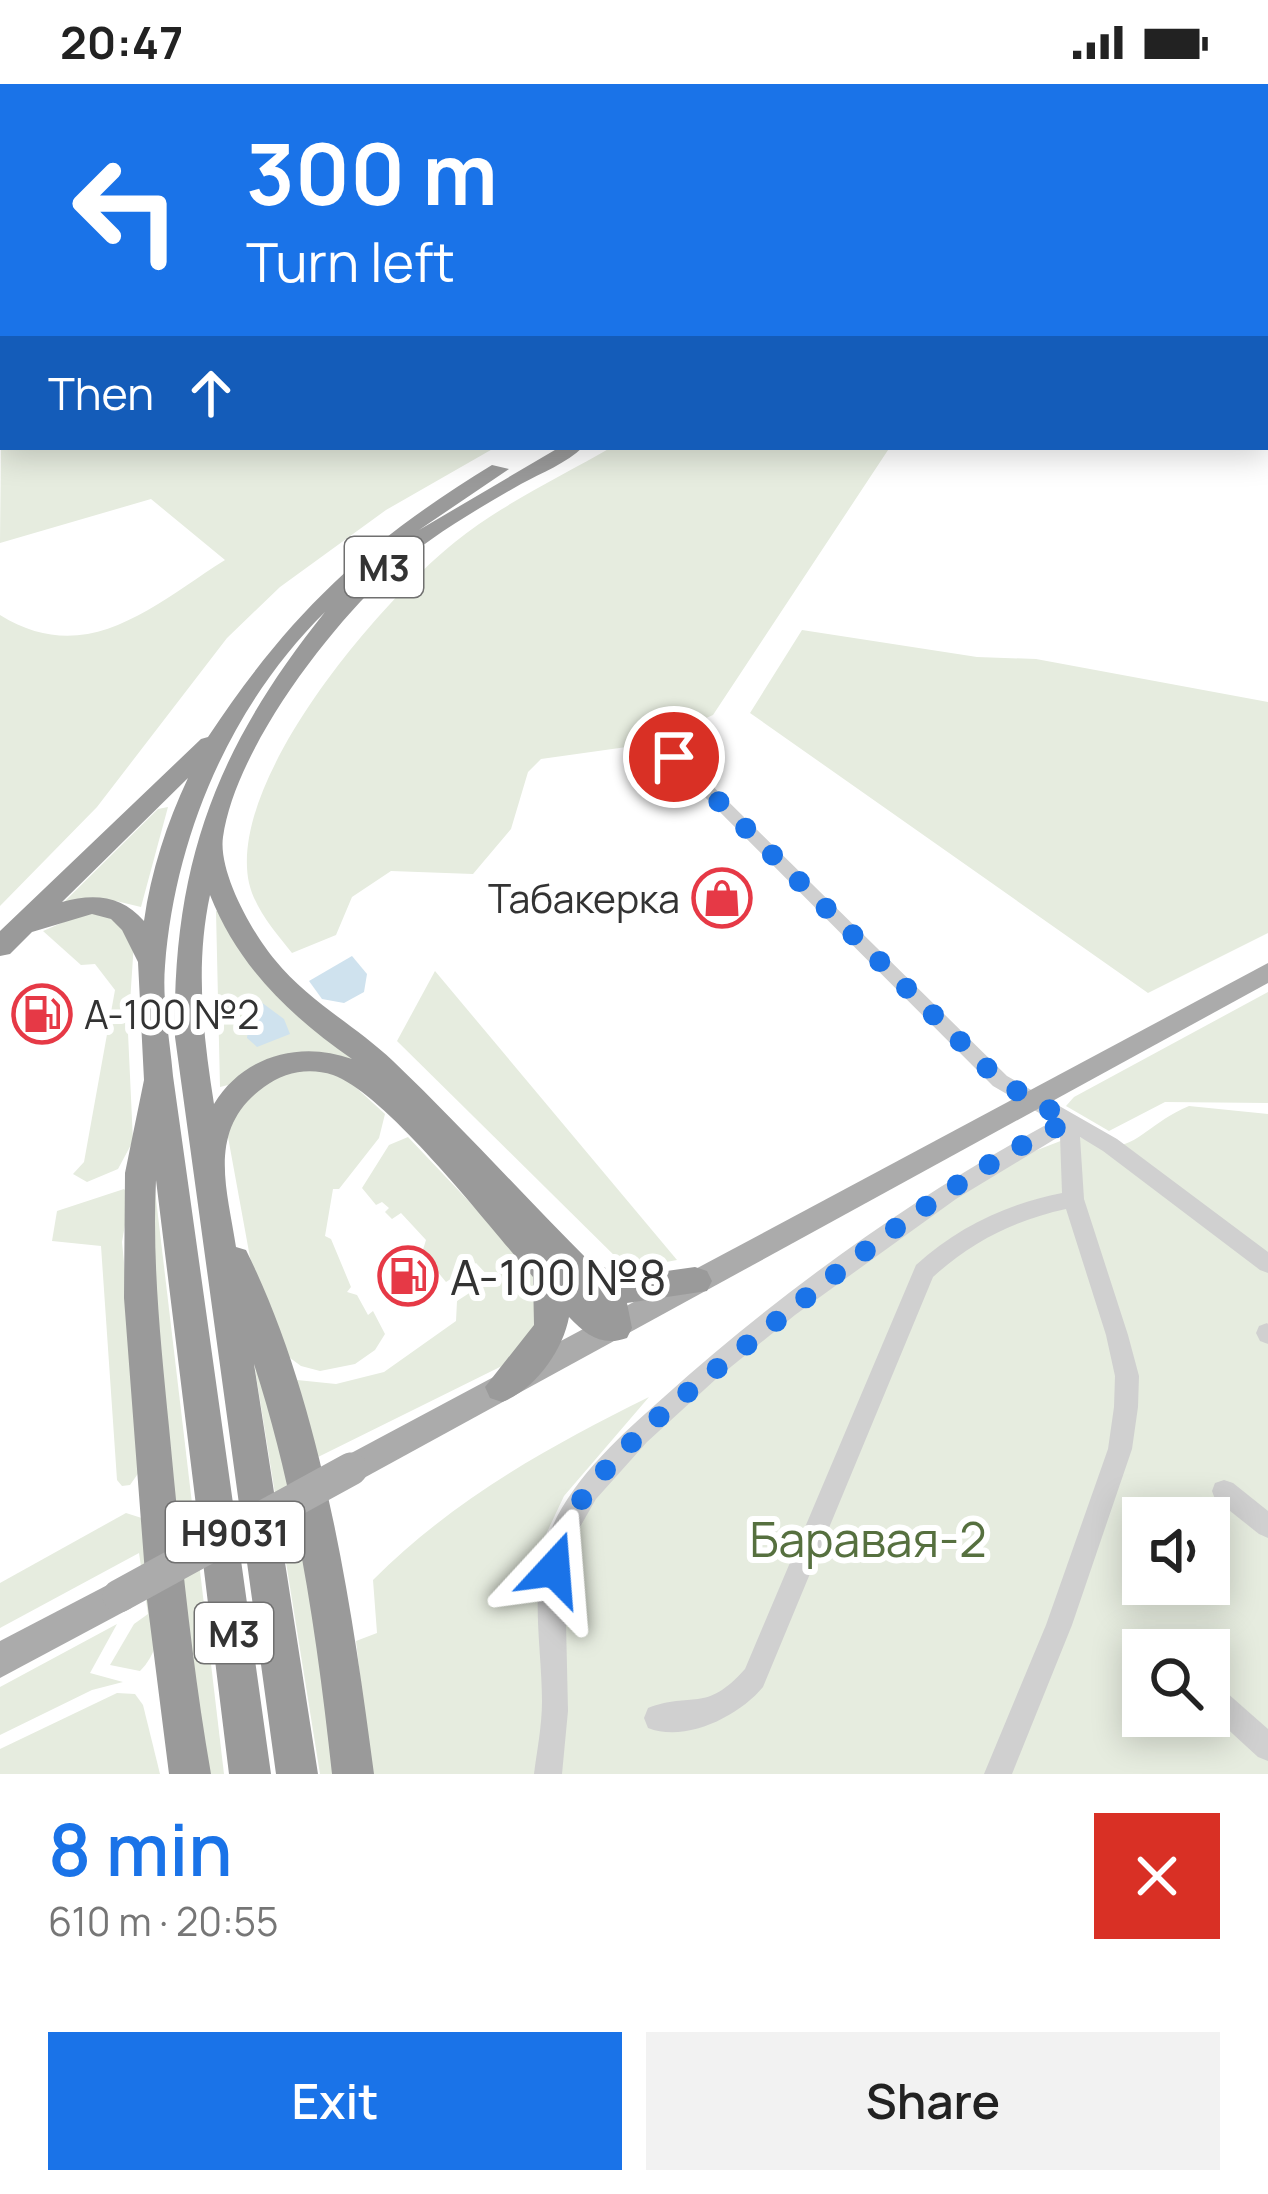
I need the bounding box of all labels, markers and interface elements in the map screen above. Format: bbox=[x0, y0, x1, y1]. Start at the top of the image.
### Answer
text: 20:47 bbox=[60, 11, 183, 73]
text: 300 m bbox=[246, 115, 498, 230]
icon: left bbox=[48, 132, 204, 288]
text: Turn left bbox=[246, 224, 455, 298]
icon: ahead bbox=[178, 360, 244, 426]
text: Then bbox=[48, 362, 154, 424]
road number: М3 bbox=[345, 537, 423, 597]
pin bbox=[623, 706, 725, 808]
icon: arrive bbox=[641, 724, 707, 790]
shop icon: Табакерка bbox=[691, 867, 753, 929]
place label: Табакерка bbox=[488, 871, 680, 925]
fuel station icon: А-100 №2 bbox=[11, 983, 73, 1045]
place label: А-100 №2 bbox=[84, 987, 260, 1041]
place label: A-100 №8 bbox=[450, 1244, 667, 1309]
fuel station icon: A-100 №8 bbox=[377, 1245, 439, 1307]
map controls bbox=[1122, 1497, 1230, 1737]
button: sound bbox=[1122, 1497, 1230, 1605]
road number: Н9031 bbox=[166, 1502, 304, 1562]
position arrow bbox=[491, 1506, 617, 1632]
park label: Баравая-2 bbox=[749, 1506, 987, 1571]
road number: М3 bbox=[195, 1603, 273, 1663]
button: search bbox=[1122, 1629, 1230, 1737]
text: 8 min bbox=[48, 1799, 233, 1898]
button: close bbox=[1094, 1813, 1220, 1939]
text: 610 m · 20:55 bbox=[48, 1894, 279, 1948]
button: Exit bbox=[48, 2032, 622, 2170]
button: Share bbox=[646, 2032, 1220, 2170]

